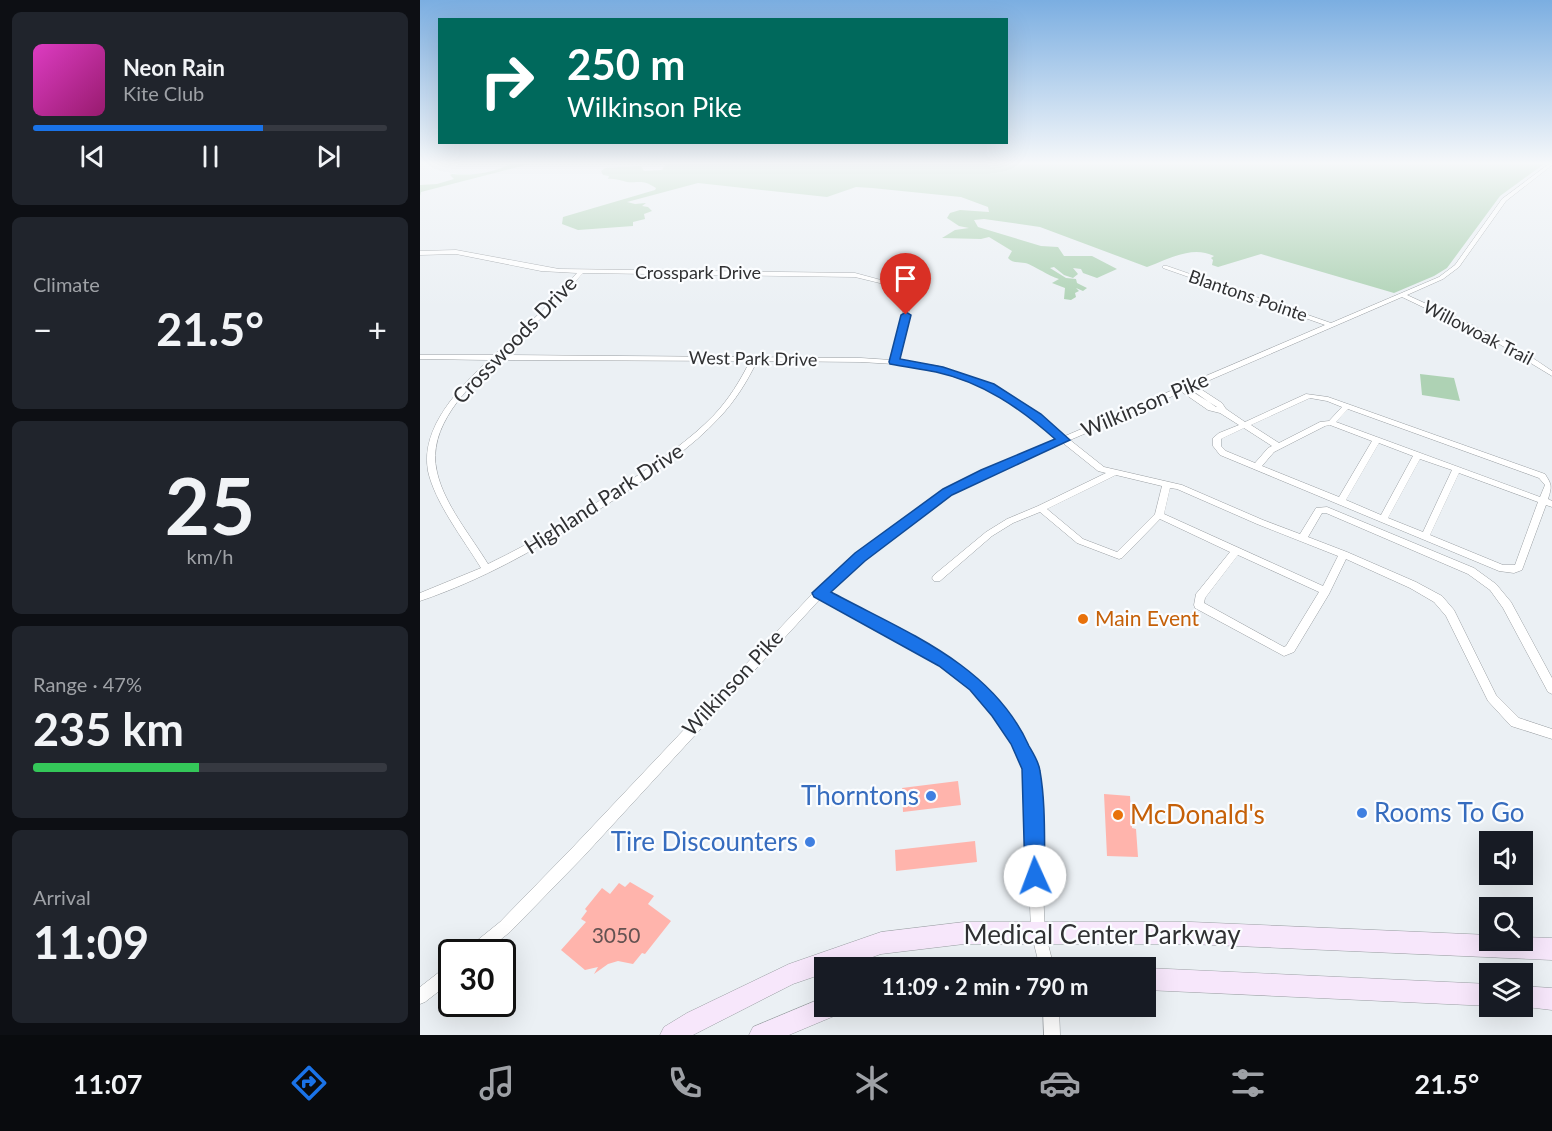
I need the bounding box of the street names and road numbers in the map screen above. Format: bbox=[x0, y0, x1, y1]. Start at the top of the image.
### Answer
street label: Crosspark Drive bbox=[635, 261, 761, 283]
street label: Blantons Pointe bbox=[1186, 264, 1311, 326]
street label: Crosswoods Drive bbox=[447, 270, 581, 408]
street label: Willowoak Trail bbox=[1420, 295, 1537, 369]
street label: West Park Drive bbox=[688, 346, 818, 370]
street label: Wilkinson Pike bbox=[1077, 366, 1212, 442]
street label: Highland Park Drive bbox=[519, 437, 687, 558]
street label: Wilkinson Pike bbox=[676, 624, 787, 740]
street label: Medical Center Parkway bbox=[963, 918, 1241, 950]

